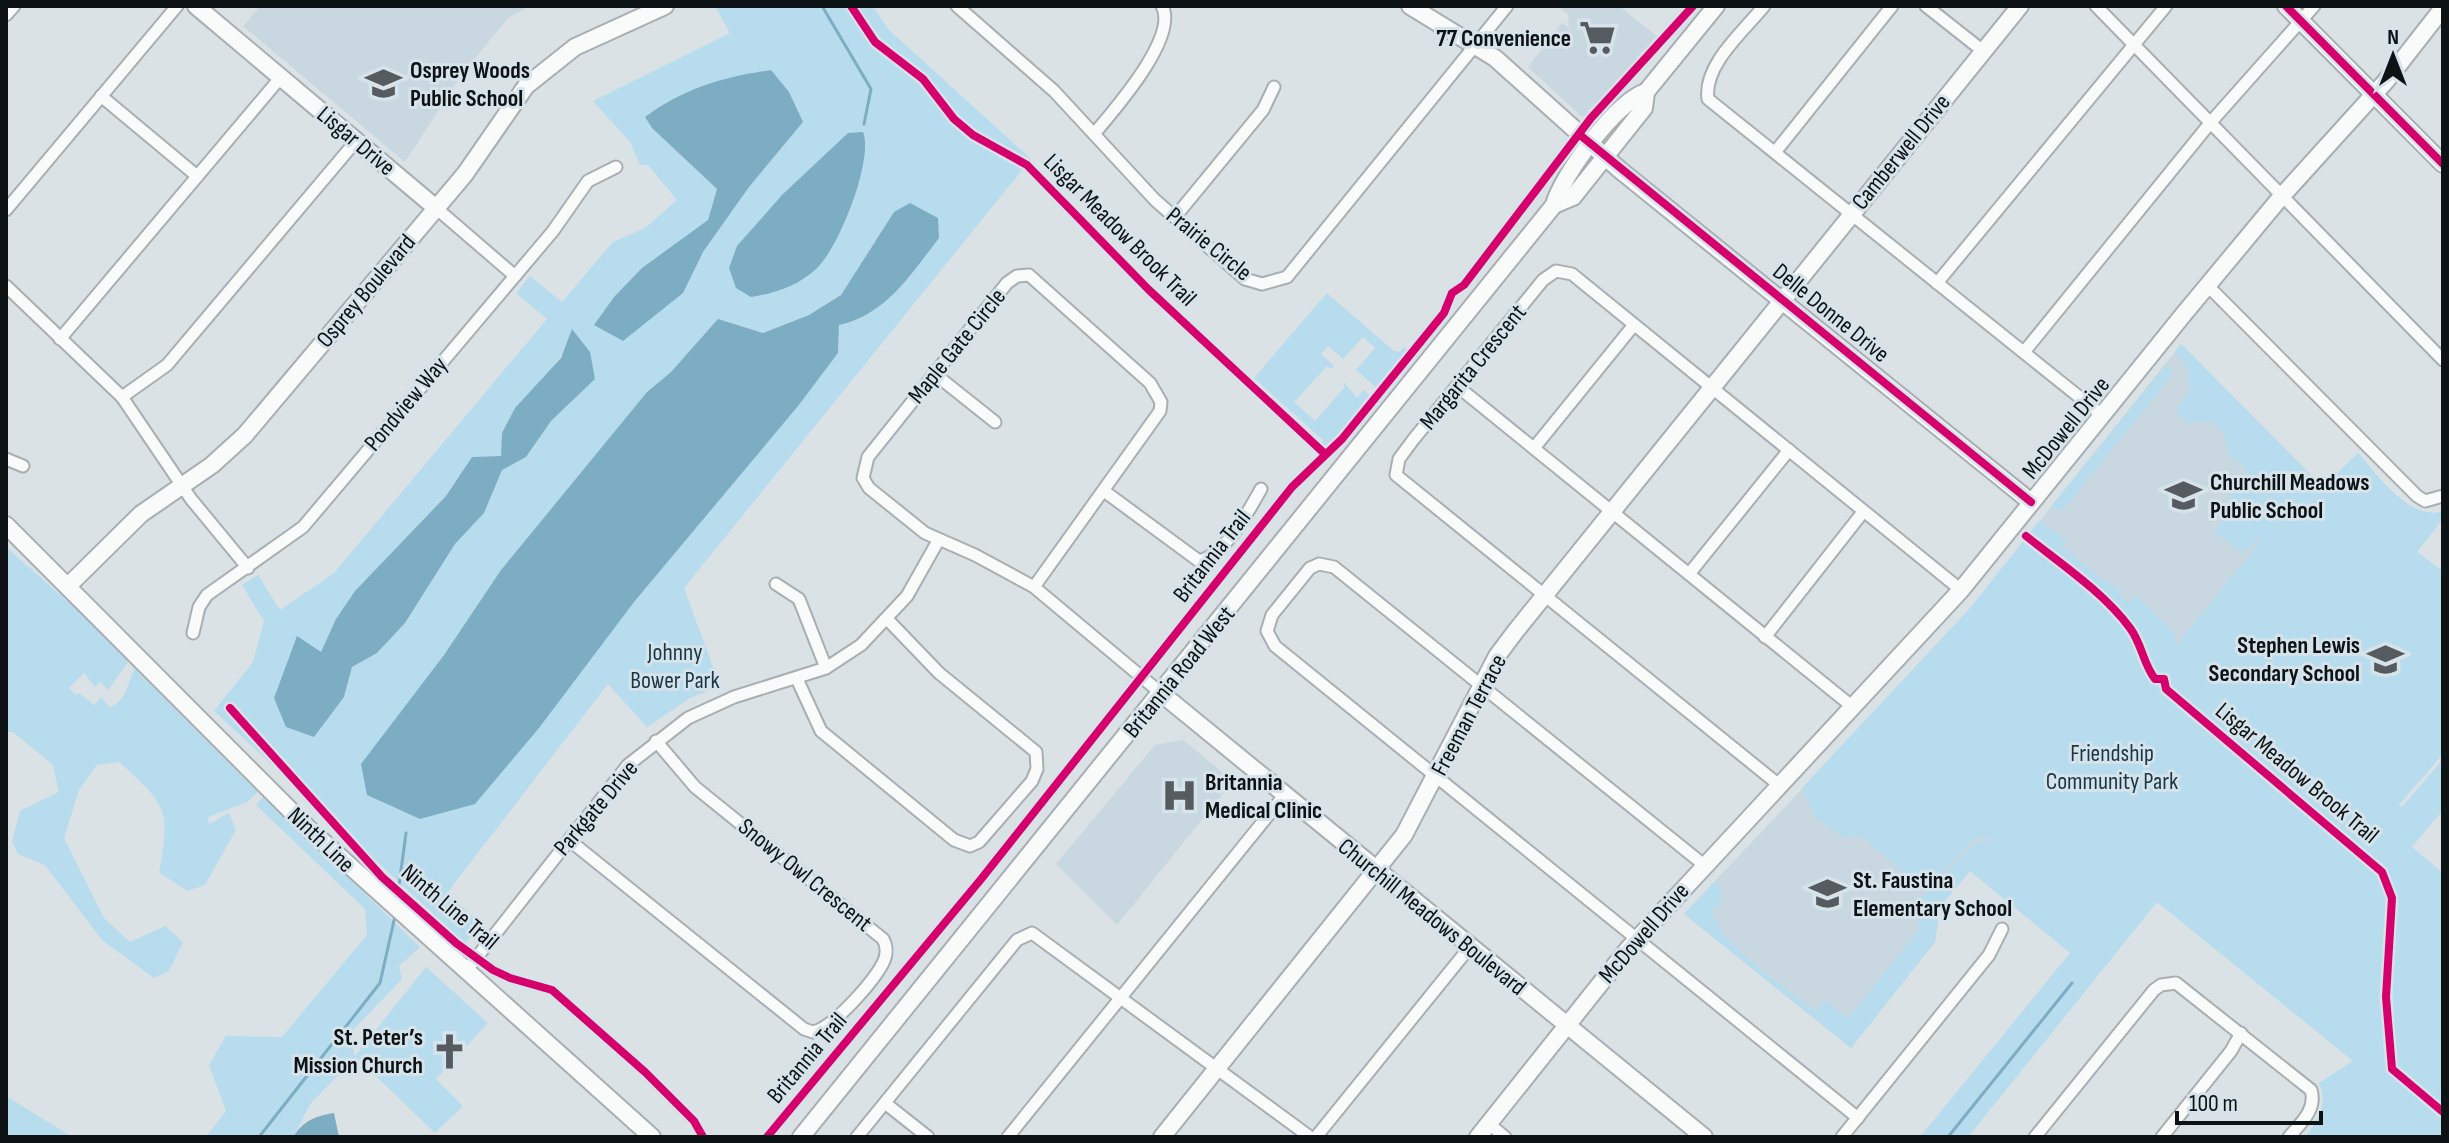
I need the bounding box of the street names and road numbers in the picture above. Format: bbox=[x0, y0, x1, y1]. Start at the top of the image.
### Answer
street label: Camberwell Drive bbox=[1846, 88, 1956, 216]
street label: Lisgar Drive bbox=[311, 100, 401, 182]
street label: Lisgar Meadow Brook Trail bbox=[1038, 148, 1202, 312]
street label: Prairie Circle bbox=[1160, 201, 1258, 287]
street label: Osprey Boulevard bbox=[310, 229, 422, 353]
street label: Delle Donne Drive bbox=[1767, 257, 1895, 369]
street label: Maple Gate Circle bbox=[902, 283, 1012, 409]
street label: Margarita Crescent bbox=[1414, 298, 1532, 436]
street label: Pondview Way bbox=[358, 351, 454, 457]
street label: McDowell Drive bbox=[2016, 371, 2116, 485]
street label: Britannia Trail bbox=[1167, 504, 1257, 608]
street label: Britannia Road West bbox=[1117, 600, 1241, 744]
street label: Freeman Terrace bbox=[1425, 649, 1513, 781]
street label: Lisgar Meadow Brook Trail bbox=[2210, 696, 2384, 850]
street label: Parkgate Drive bbox=[548, 754, 644, 862]
street label: Ninth Line bbox=[281, 801, 361, 879]
street label: Snowy Owl Crescent bbox=[732, 812, 878, 938]
street label: Churchill Meadows Boulevard bbox=[1332, 832, 1532, 1002]
street label: Ninth Line Trail bbox=[395, 858, 505, 956]
street label: McDowell Drive bbox=[1593, 877, 1695, 989]
street label: Britannia Trail bbox=[761, 1007, 853, 1109]

